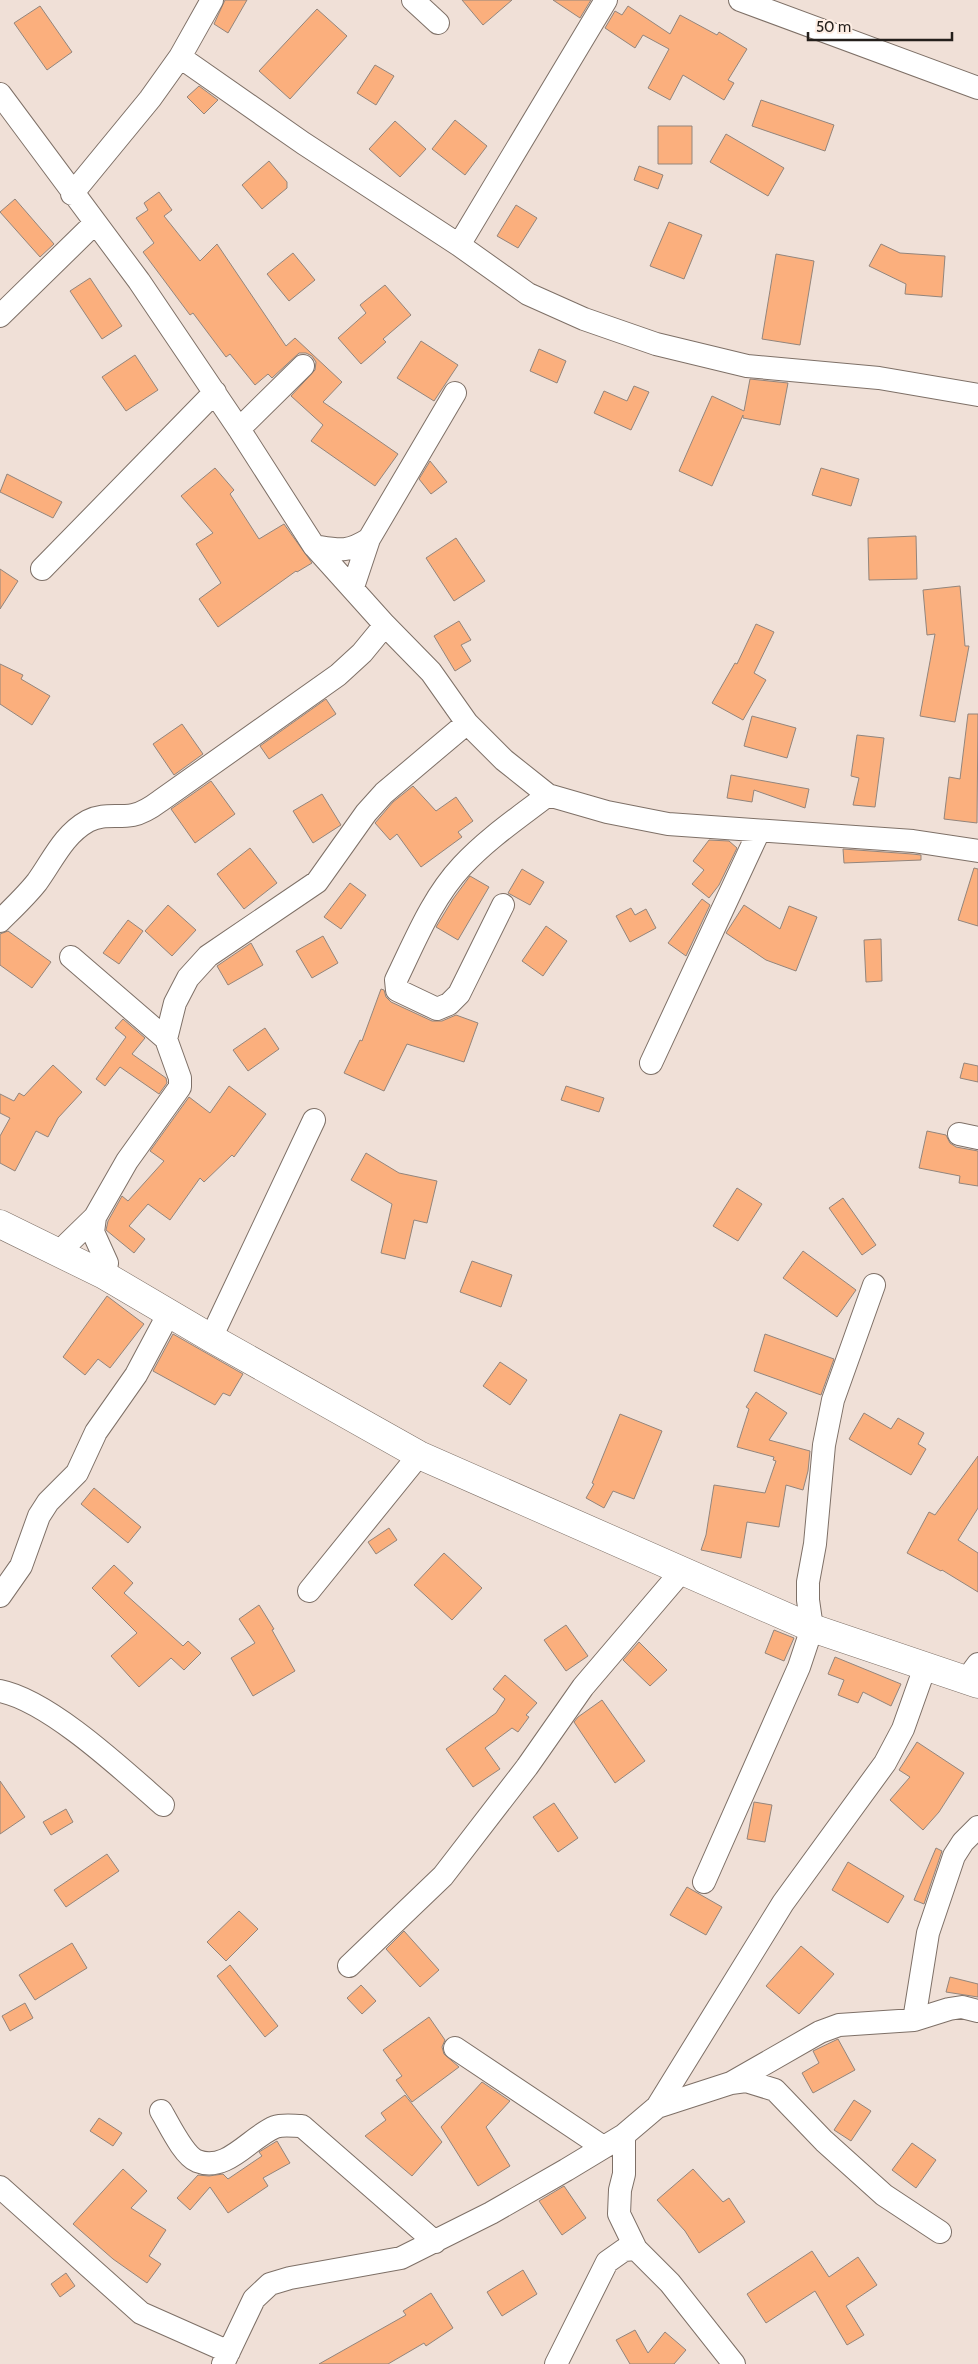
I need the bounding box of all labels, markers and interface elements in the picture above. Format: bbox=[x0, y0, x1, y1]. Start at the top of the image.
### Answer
scale bar bbox=[808, 10, 952, 42]
text: 50 m bbox=[816, 18, 851, 36]

